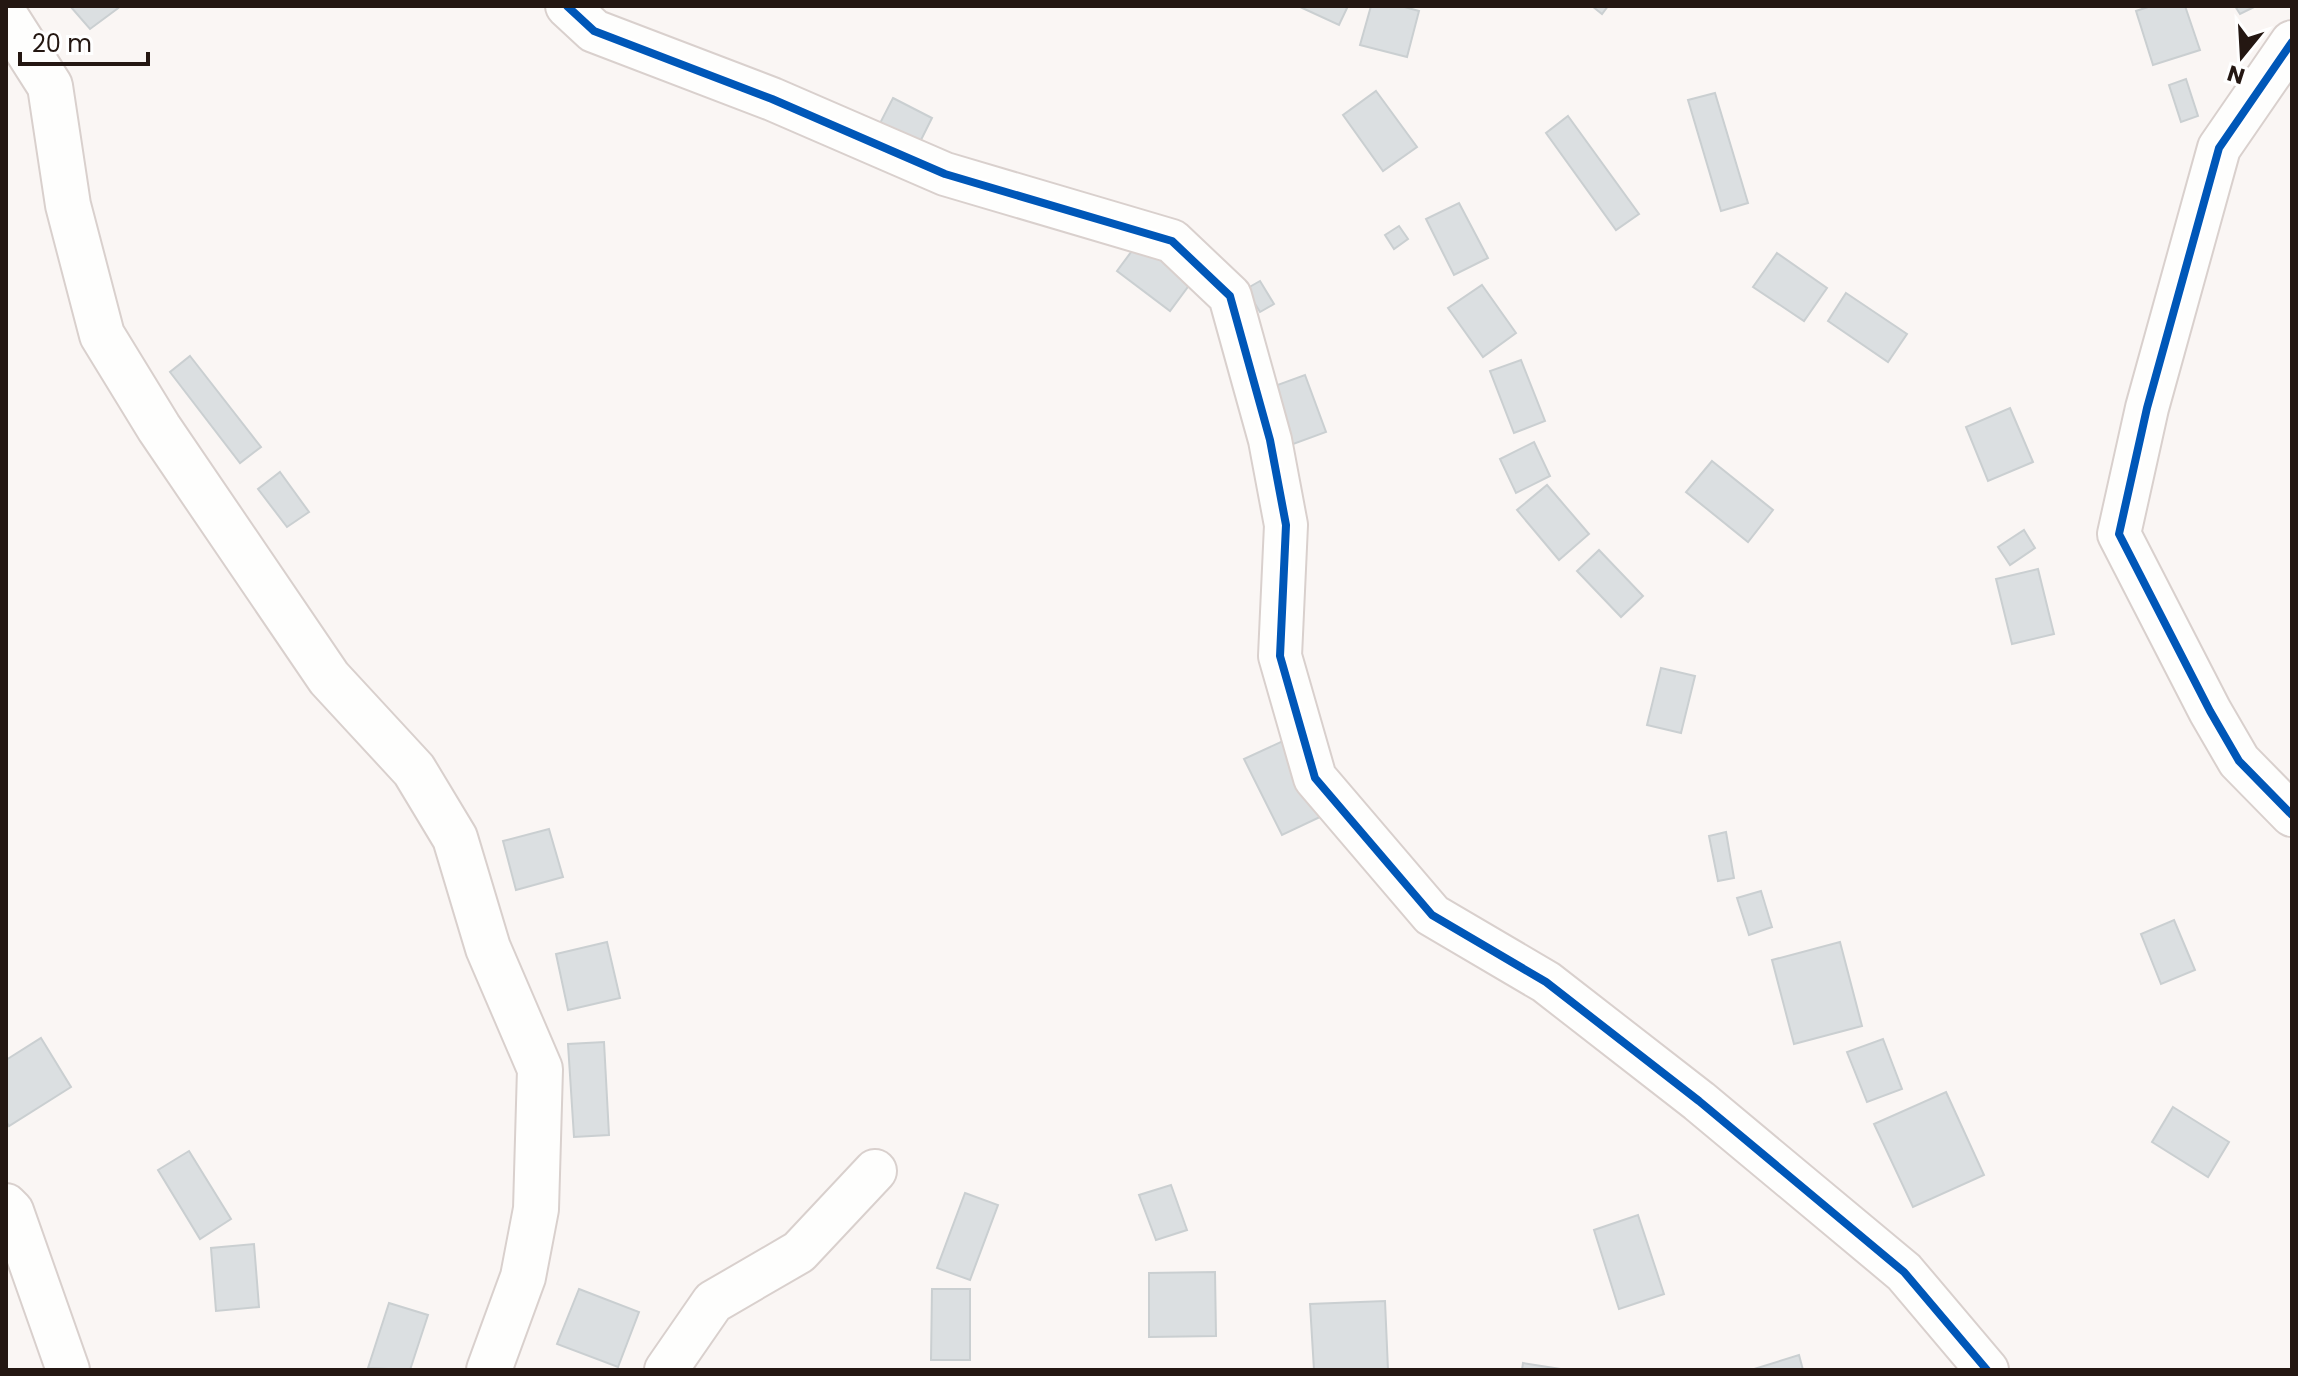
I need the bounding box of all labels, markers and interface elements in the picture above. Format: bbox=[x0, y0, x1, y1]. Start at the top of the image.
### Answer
scale bar bbox=[20, 16, 148, 66]
north arrow bbox=[2202, 16, 2282, 96]
text: 20 m bbox=[32, 27, 92, 60]
text: N bbox=[2223, 57, 2249, 92]

